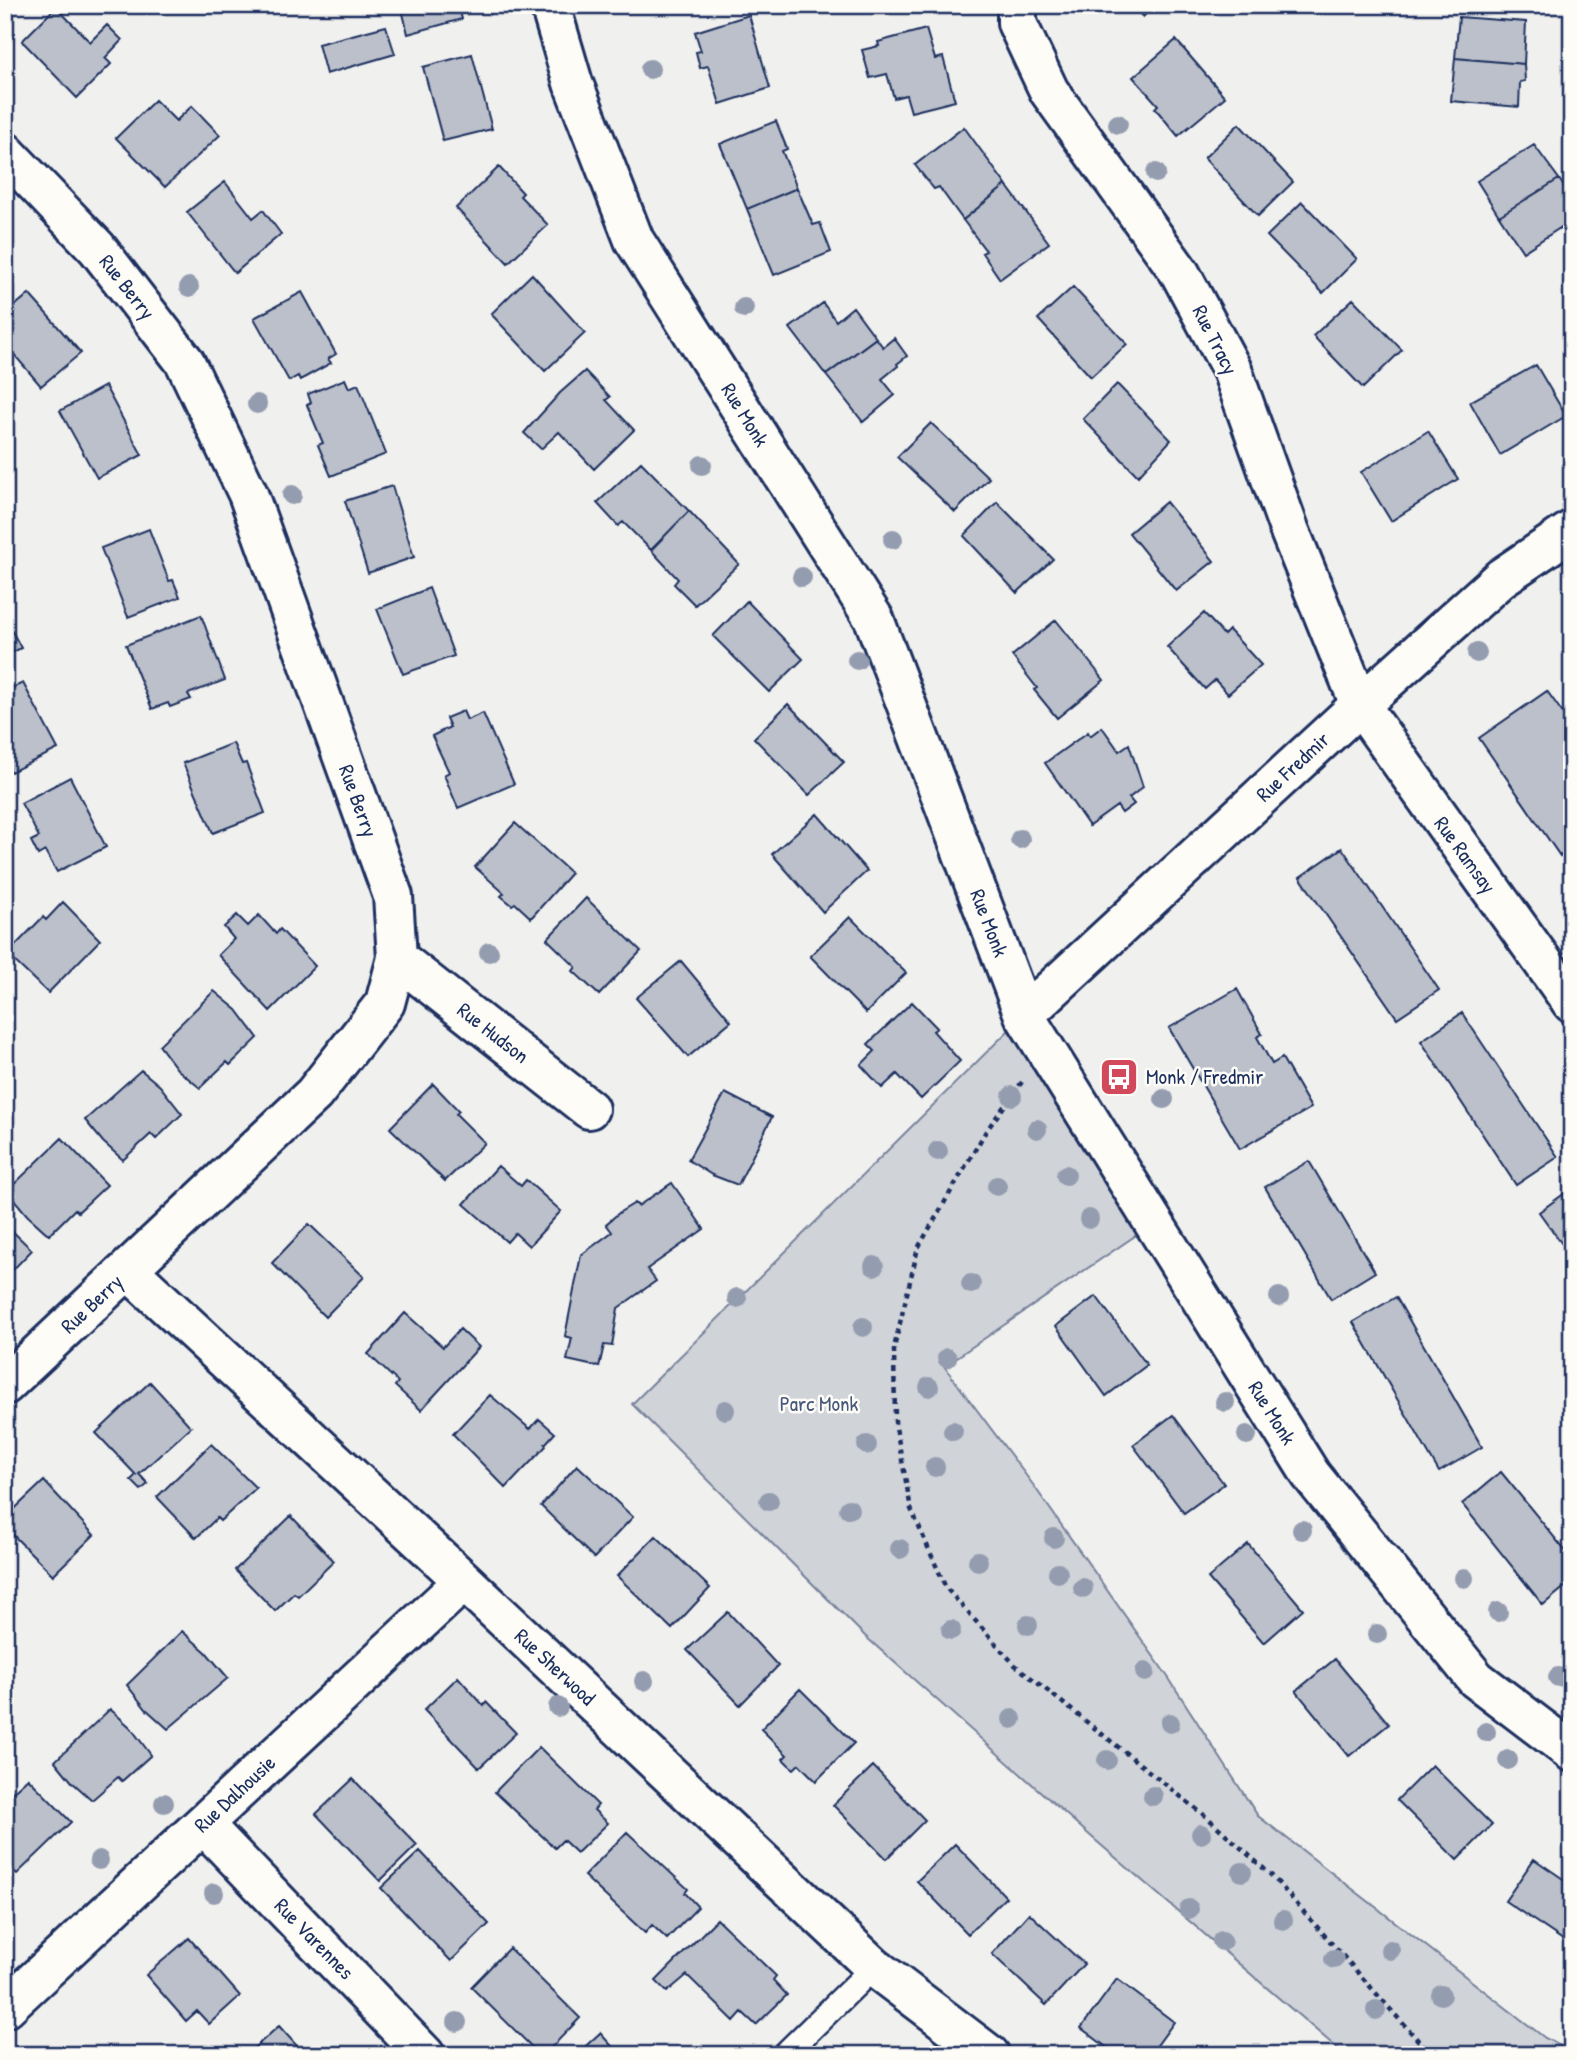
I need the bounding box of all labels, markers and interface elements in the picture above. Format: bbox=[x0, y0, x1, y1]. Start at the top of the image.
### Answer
street label: Rue Berry bbox=[93, 248, 162, 325]
street label: Rue Tracy bbox=[1186, 300, 1245, 380]
street label: Rue Monk bbox=[715, 377, 776, 452]
street label: Rue Fredmir bbox=[1250, 725, 1336, 808]
street label: Rue Berry bbox=[332, 761, 385, 841]
street label: Rue Ramsay bbox=[1428, 810, 1503, 899]
street label: Rue Monk bbox=[963, 885, 1016, 961]
street label: Rue Hudson bbox=[451, 995, 535, 1070]
bus stop icon: Monk / Fredmir bbox=[1098, 1056, 1140, 1098]
place label: Monk / Fredmir bbox=[1146, 1062, 1263, 1091]
street label: Rue Berry bbox=[54, 1267, 129, 1340]
street label: Rue Monk bbox=[1242, 1375, 1303, 1450]
park label: Parc Monk bbox=[780, 1389, 859, 1418]
street label: Rue Sherwood bbox=[509, 1622, 602, 1712]
street label: Rue Dalhousie bbox=[188, 1748, 282, 1839]
street label: Rue Varennes bbox=[268, 1892, 361, 1986]

